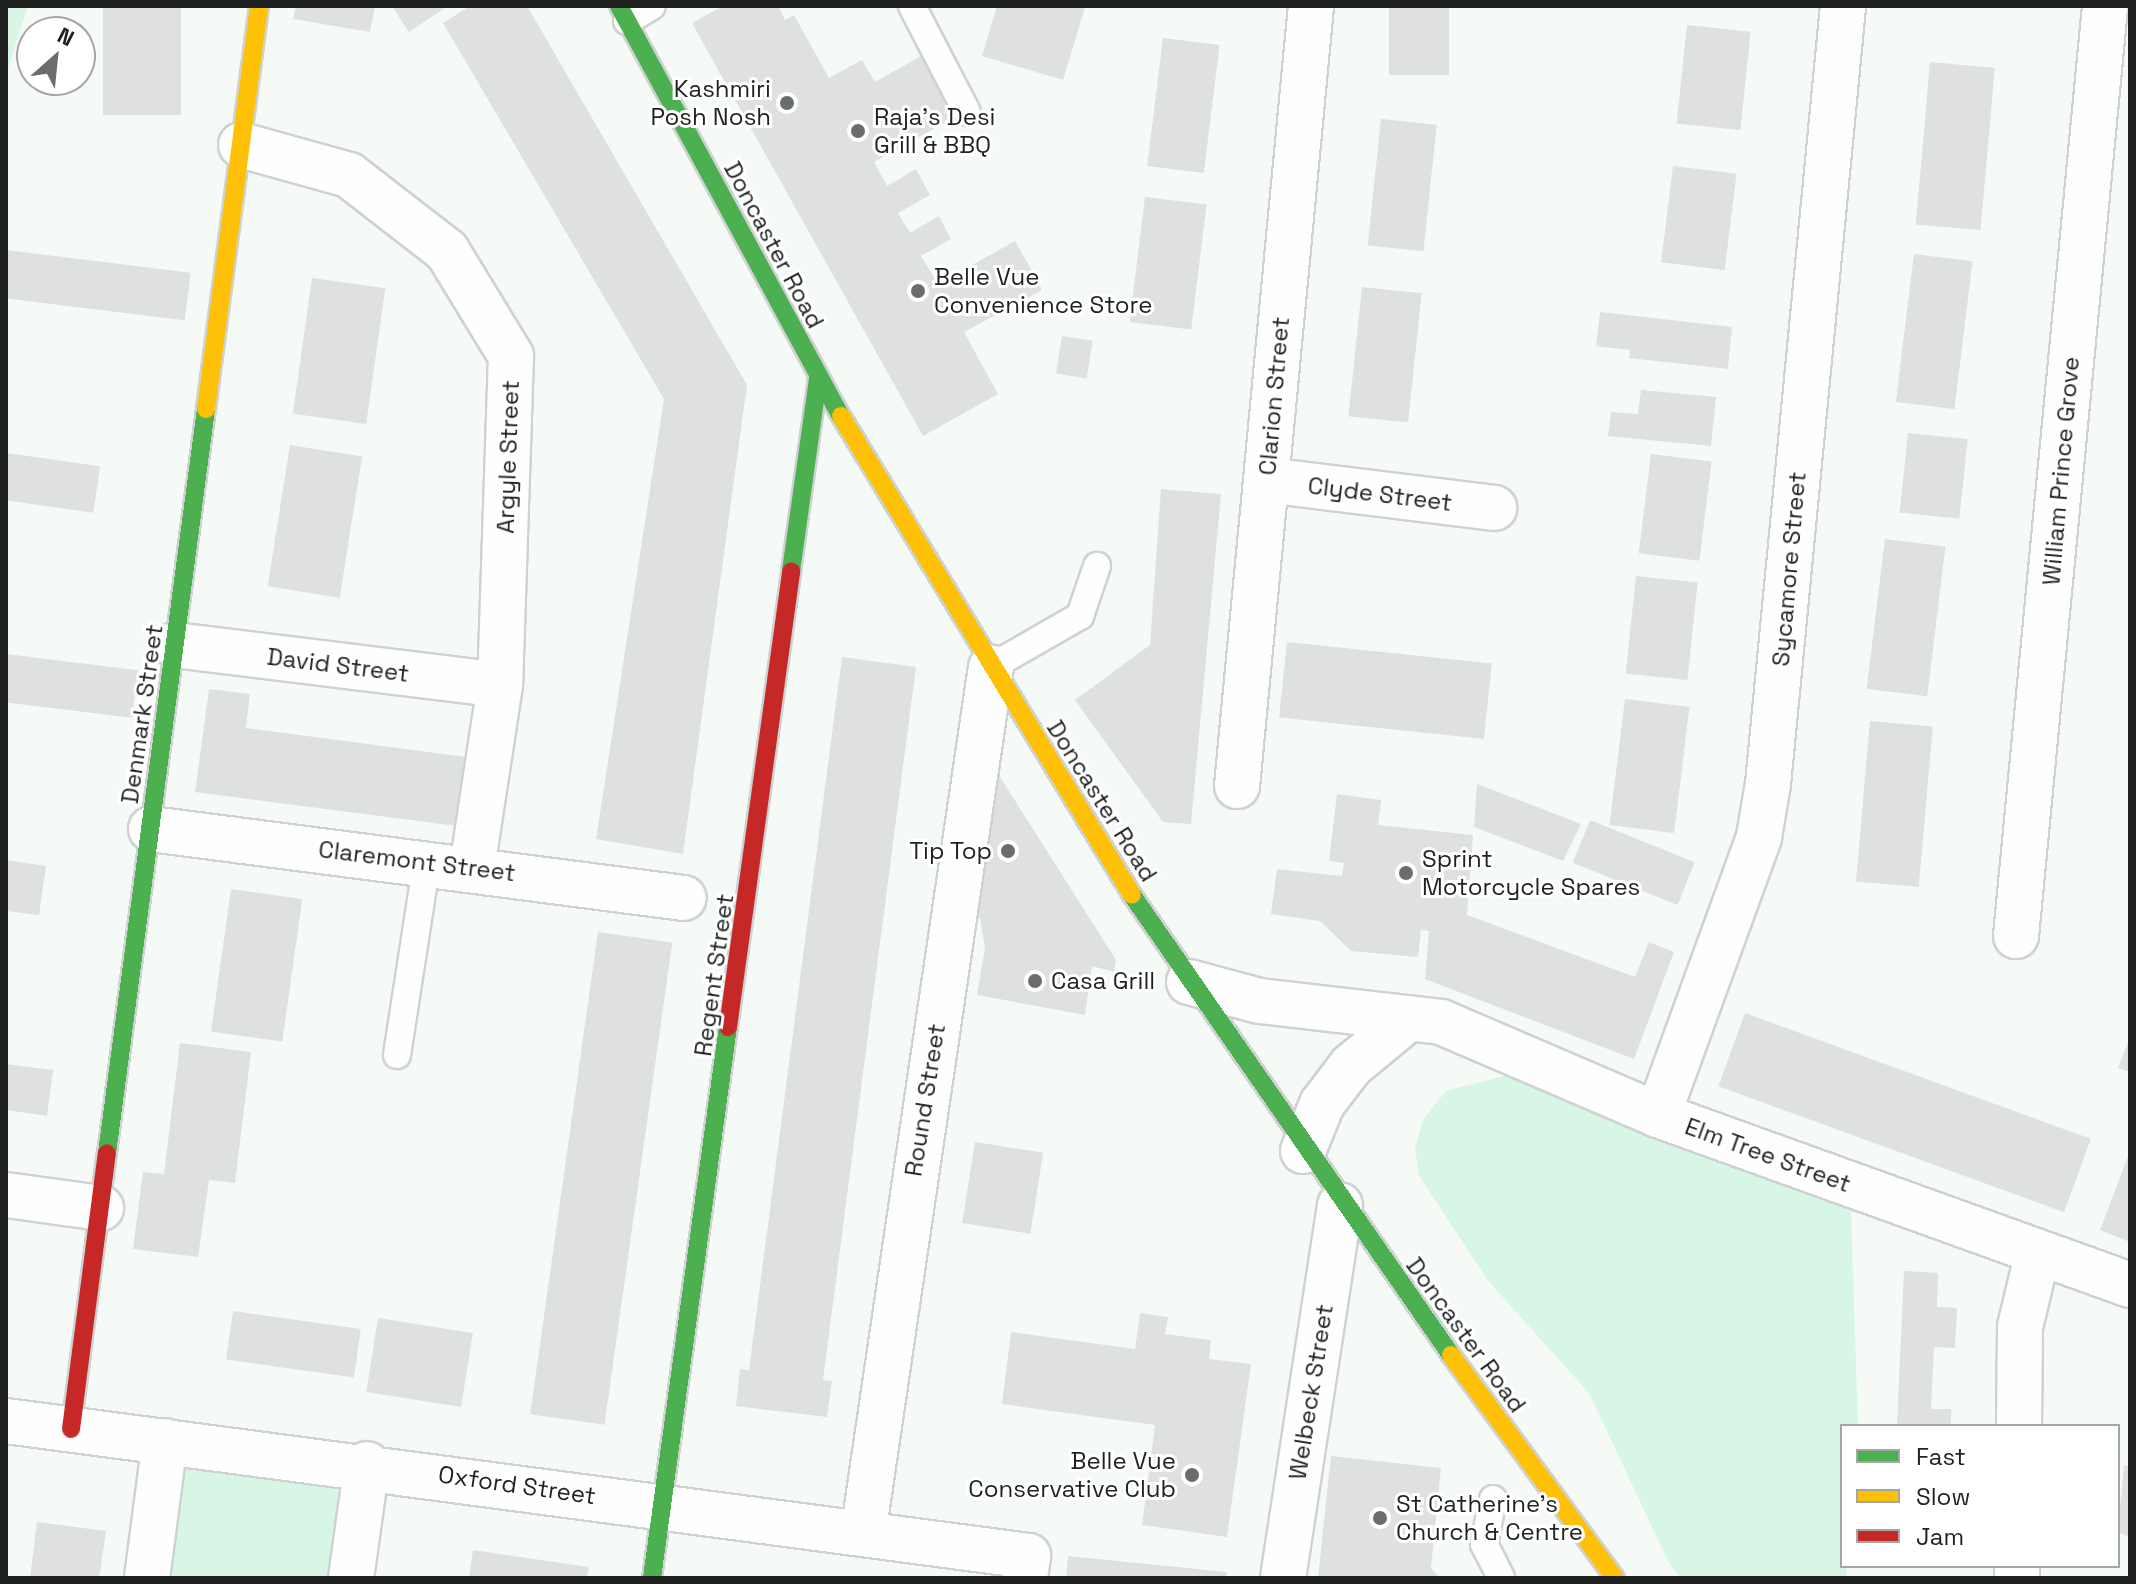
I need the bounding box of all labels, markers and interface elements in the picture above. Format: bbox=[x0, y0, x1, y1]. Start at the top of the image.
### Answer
north arrow bbox=[16, 16, 96, 96]
text: N bbox=[53, 21, 79, 52]
place label: Kashmiri Posh Nosh bbox=[650, 75, 771, 131]
marker: Kashmiri Posh Nosh bbox=[778, 94, 796, 112]
place label: Raja's Desi Grill & BBQ bbox=[874, 103, 995, 159]
marker: Raja's Desi Grill & BBQ bbox=[849, 122, 867, 140]
street label: Doncaster Road bbox=[718, 157, 830, 333]
place label: Belle Vue Convenience Store bbox=[934, 263, 1152, 319]
marker: Belle Vue Convenience Store bbox=[909, 282, 927, 300]
street label: Clarion Street bbox=[1253, 316, 1295, 476]
street label: William Prince Grove bbox=[2037, 355, 2085, 587]
street label: Argyle Street bbox=[491, 380, 525, 534]
street label: Sycamore Street bbox=[1766, 470, 1812, 668]
street label: Clyde Street bbox=[1306, 471, 1454, 517]
street label: Denmark Street bbox=[115, 622, 169, 806]
street label: David Street bbox=[265, 642, 411, 688]
street label: Doncaster Road bbox=[1041, 715, 1163, 887]
street label: Claremont Street bbox=[317, 835, 517, 887]
place label: Tip Top bbox=[909, 837, 992, 865]
marker: Tip Top bbox=[999, 842, 1017, 860]
place label: Sprint Motorcycle Spares bbox=[1422, 845, 1640, 901]
marker: Sprint Motorcycle Spares bbox=[1397, 864, 1415, 882]
street label: Regent Street bbox=[688, 892, 740, 1058]
place label: Casa Grill bbox=[1051, 967, 1155, 995]
marker: Casa Grill bbox=[1026, 972, 1044, 990]
street label: Round Street bbox=[899, 1022, 951, 1178]
street label: Elm Tree Street bbox=[1681, 1112, 1855, 1198]
street label: Doncaster Road bbox=[1400, 1252, 1532, 1418]
street label: Welbeck Street bbox=[1283, 1302, 1339, 1482]
legend bbox=[1840, 1424, 2120, 1568]
text: Fast bbox=[1916, 1441, 1966, 1472]
place label: Belle Vue Conservative Club bbox=[968, 1447, 1176, 1503]
street label: Oxford Street bbox=[436, 1460, 598, 1510]
marker: Belle Vue Conservative Club bbox=[1183, 1466, 1201, 1484]
text: Slow bbox=[1916, 1481, 1970, 1512]
place label: St Catherine's Church & Centre bbox=[1396, 1490, 1583, 1546]
marker: St Catherine's Church & Centre bbox=[1371, 1509, 1389, 1527]
text: Jam bbox=[1916, 1521, 1964, 1552]

